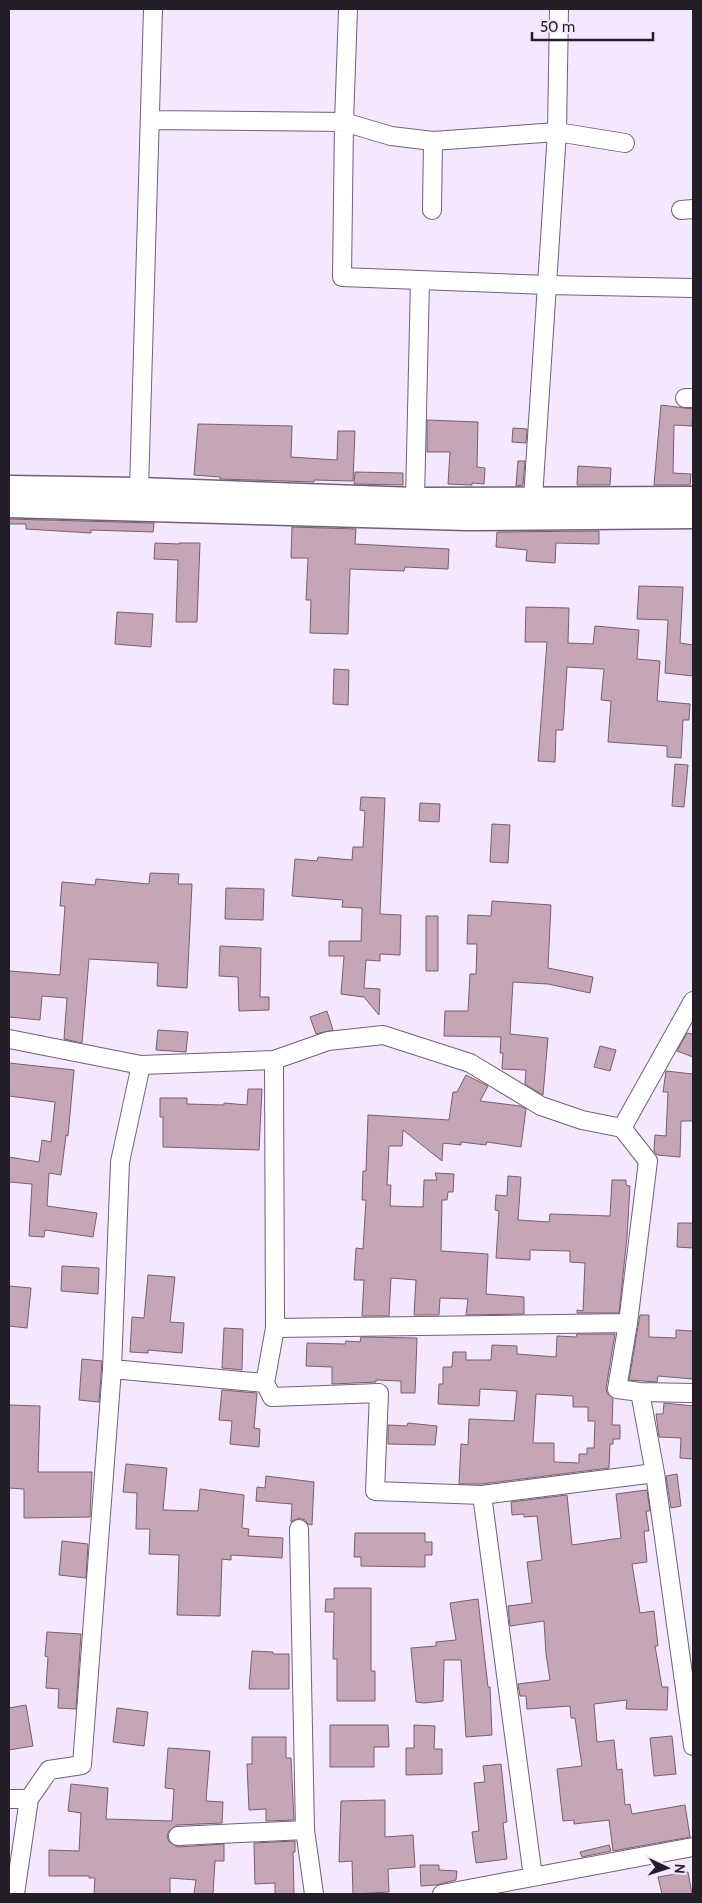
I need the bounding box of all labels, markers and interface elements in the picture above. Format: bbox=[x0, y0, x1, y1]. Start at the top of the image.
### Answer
scale bar bbox=[532, 10, 653, 42]
text: 50 m bbox=[540, 18, 575, 36]
north arrow bbox=[642, 1843, 692, 1893]
text: N bbox=[671, 1863, 689, 1874]

